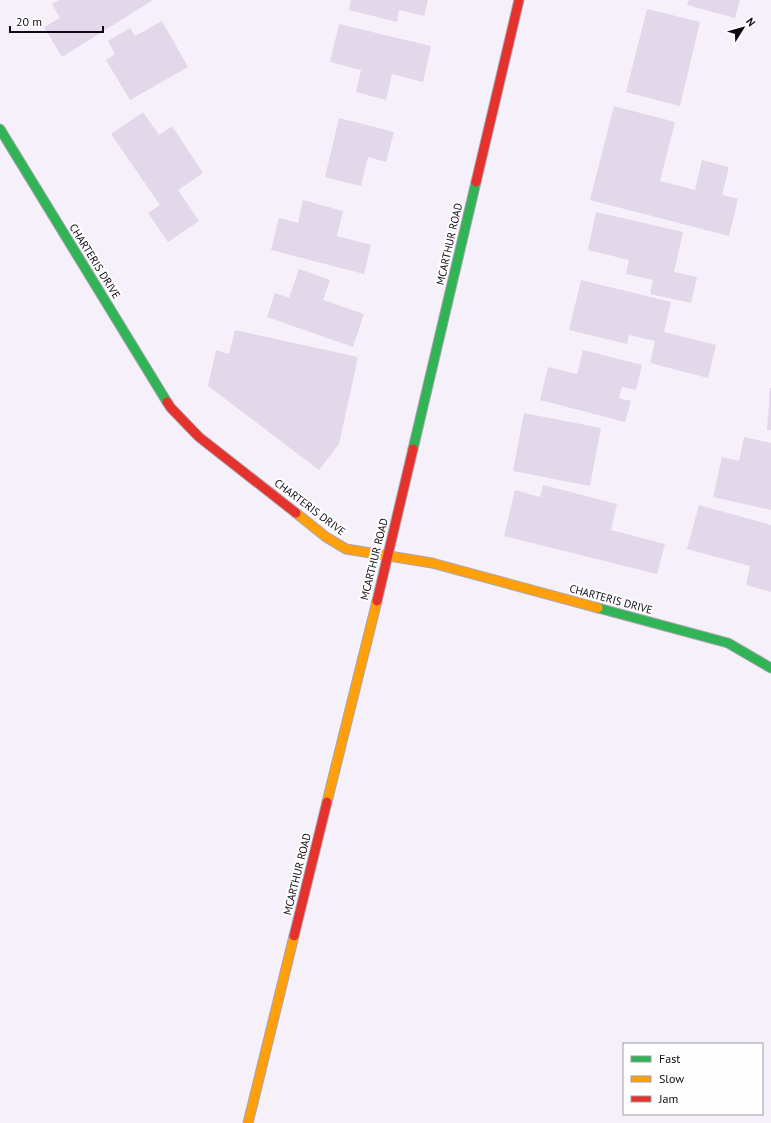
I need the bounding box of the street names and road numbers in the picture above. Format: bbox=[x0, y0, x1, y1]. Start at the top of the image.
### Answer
street label: MCARTHUR ROAD bbox=[433, 201, 465, 287]
street label: CHARTERIS DRIVE bbox=[66, 221, 124, 301]
street label: CHARTERIS DRIVE bbox=[272, 476, 348, 538]
street label: MCARTHUR ROAD bbox=[357, 517, 391, 601]
street label: CHARTERIS DRIVE bbox=[568, 581, 654, 617]
street label: MCARTHUR ROAD bbox=[280, 832, 314, 916]

